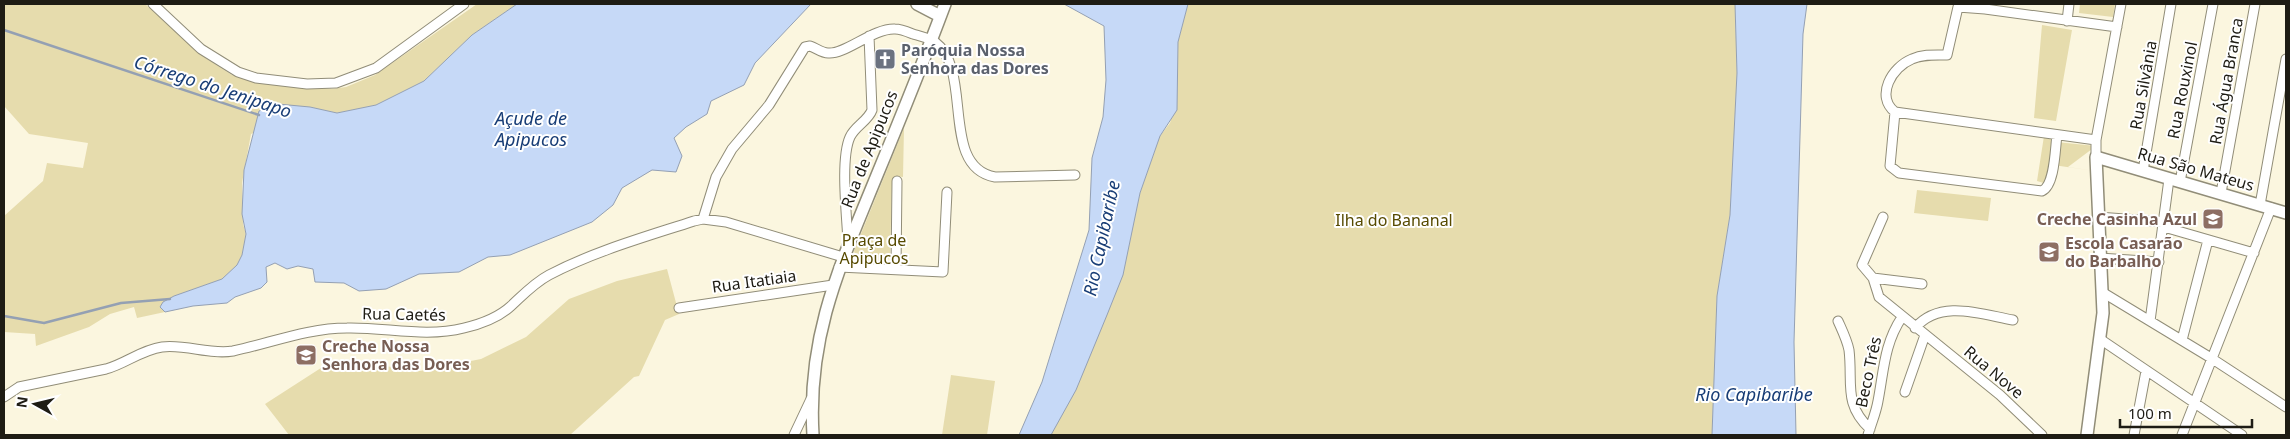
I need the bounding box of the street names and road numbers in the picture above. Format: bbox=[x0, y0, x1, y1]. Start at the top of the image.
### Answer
street label: Rua Água Branca bbox=[2204, 16, 2248, 146]
street label: Rua Silvânia bbox=[2124, 39, 2162, 131]
street label: Rua Rouxinol bbox=[2162, 39, 2202, 141]
street label: Rua de Apipucos bbox=[835, 87, 903, 211]
street label: Rua São Mateus bbox=[2135, 142, 2257, 196]
street label: Rua Itatiaia bbox=[710, 264, 798, 298]
street label: Rua Caetés bbox=[362, 302, 446, 326]
street label: Beco Três bbox=[1850, 334, 1886, 410]
street label: Rua Nove bbox=[1959, 341, 2029, 403]

